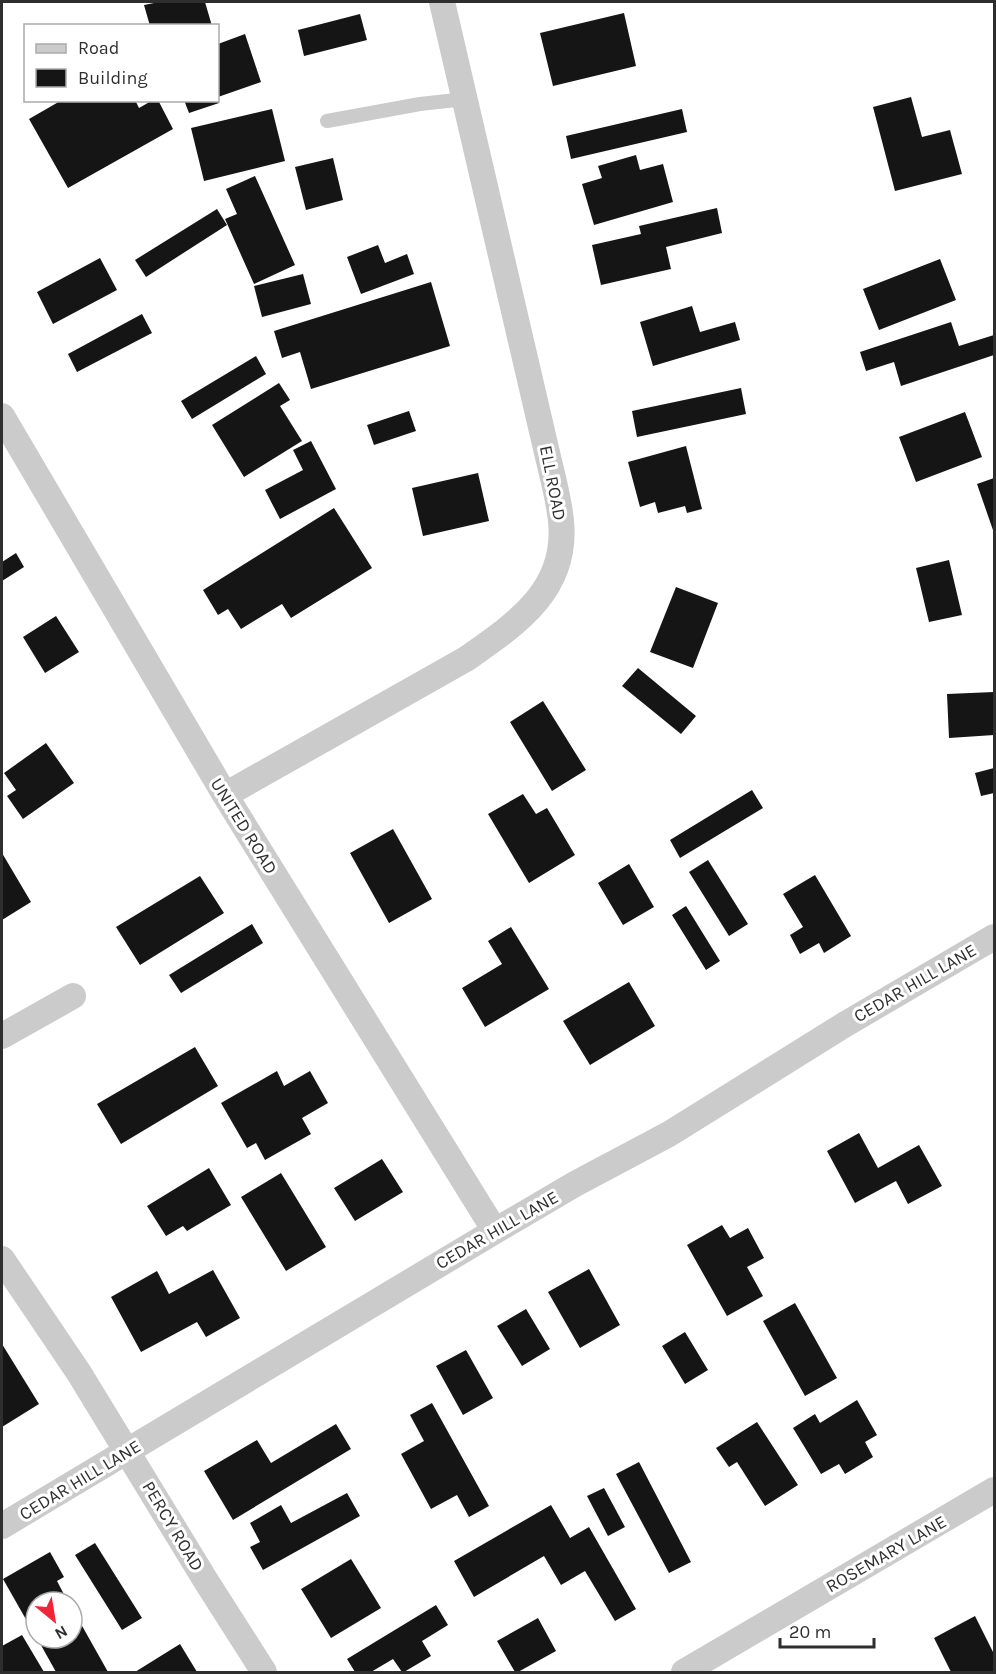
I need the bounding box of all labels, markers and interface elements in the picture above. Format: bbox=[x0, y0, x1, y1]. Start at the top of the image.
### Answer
legend bbox=[24, 24, 219, 102]
text: Road bbox=[78, 37, 119, 59]
text: Building bbox=[78, 67, 148, 89]
street label: ELL ROAD bbox=[535, 444, 571, 522]
street label: UNITED ROAD bbox=[206, 774, 282, 878]
street label: CEDAR HILL LANE bbox=[850, 939, 980, 1027]
street label: CEDAR HILL LANE bbox=[432, 1186, 562, 1274]
street label: CEDAR HILL LANE bbox=[15, 1435, 145, 1525]
street label: PERCY ROAD bbox=[138, 1477, 208, 1575]
street label: ROSEMARY LANE bbox=[822, 1511, 950, 1597]
north arrow bbox=[24, 1590, 84, 1650]
scale bar bbox=[780, 1611, 874, 1649]
text: N bbox=[52, 1621, 71, 1644]
text: 20 m bbox=[789, 1621, 831, 1643]

